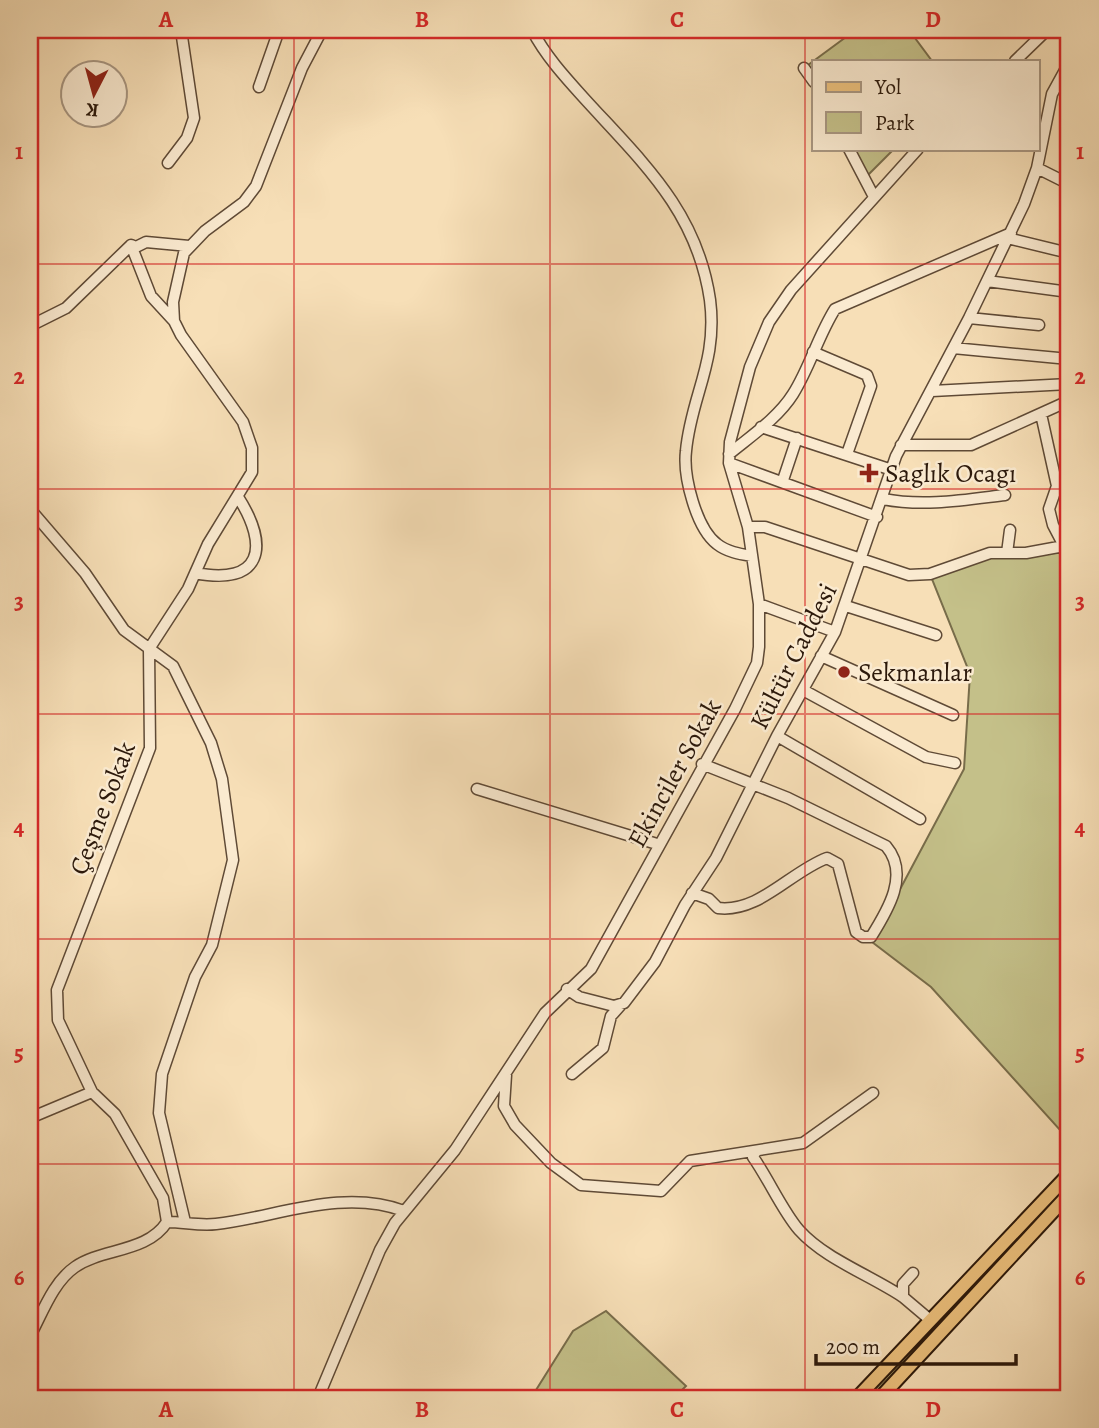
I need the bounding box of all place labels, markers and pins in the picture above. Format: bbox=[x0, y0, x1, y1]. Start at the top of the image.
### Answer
place label: Saglık Ocagı bbox=[885, 456, 1016, 491]
marker: Saglık Ocagı bbox=[859, 463, 879, 483]
place label: Sekmanlar bbox=[858, 655, 972, 690]
marker: Sekmanlar bbox=[836, 664, 852, 680]

